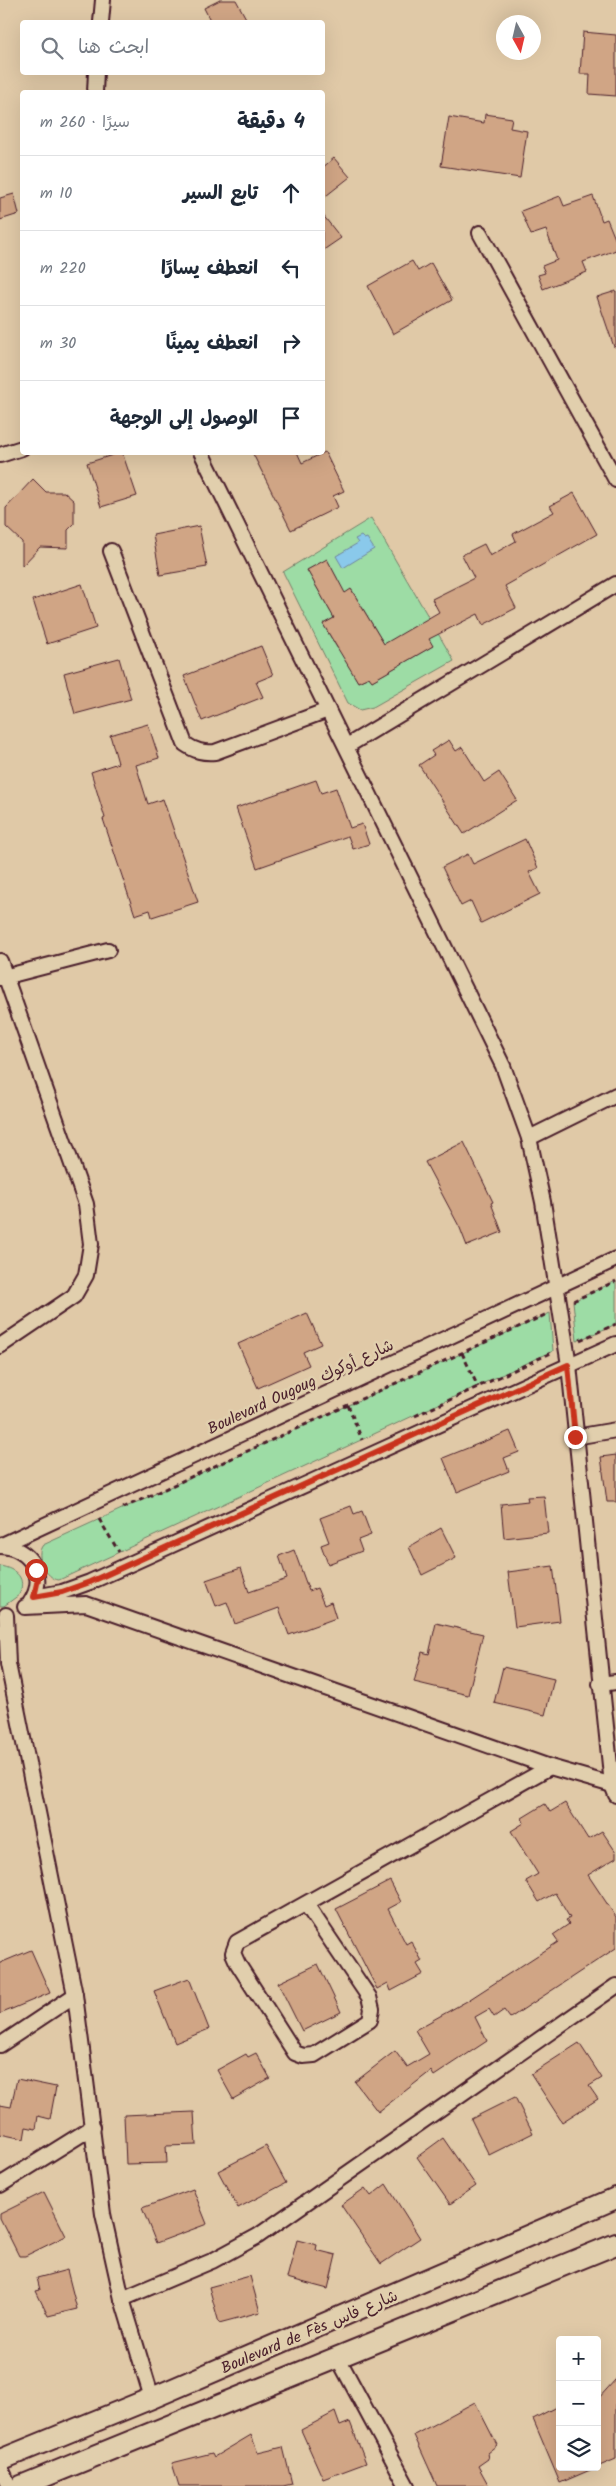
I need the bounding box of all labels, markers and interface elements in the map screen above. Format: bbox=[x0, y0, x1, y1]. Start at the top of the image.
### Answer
north arrow bbox=[496, 15, 541, 60]
search box bbox=[20, 20, 325, 75]
text: ابحث هنا bbox=[78, 33, 149, 63]
icon: search bbox=[38, 34, 66, 62]
text: 4 دقيقة bbox=[237, 106, 305, 139]
text: سيرًا · 260 m bbox=[40, 110, 130, 135]
text: تابع السير bbox=[183, 179, 258, 209]
icon: ahead bbox=[277, 179, 305, 207]
text: 10 m bbox=[40, 181, 72, 206]
text: انعطف يسارًا bbox=[161, 254, 258, 284]
icon: left bbox=[277, 254, 305, 282]
text: 220 m bbox=[40, 256, 86, 281]
text: انعطف يمينًا bbox=[166, 329, 258, 359]
icon: right bbox=[277, 329, 305, 357]
text: 30 m bbox=[40, 331, 76, 356]
text: الوصول إلى الوجهة bbox=[110, 404, 258, 434]
icon: arrive bbox=[277, 404, 305, 432]
street label: Boulevard Ougoug شارع أوكوك bbox=[203, 1333, 398, 1442]
route end bbox=[564, 1426, 587, 1449]
route start bbox=[25, 1559, 48, 1582]
street label: Boulevard de Fès شارع فاس bbox=[217, 2284, 402, 2381]
map controls bbox=[556, 2336, 601, 2471]
button: + bbox=[556, 2336, 601, 2381]
button: − bbox=[556, 2381, 601, 2426]
button: layers bbox=[556, 2426, 601, 2471]

